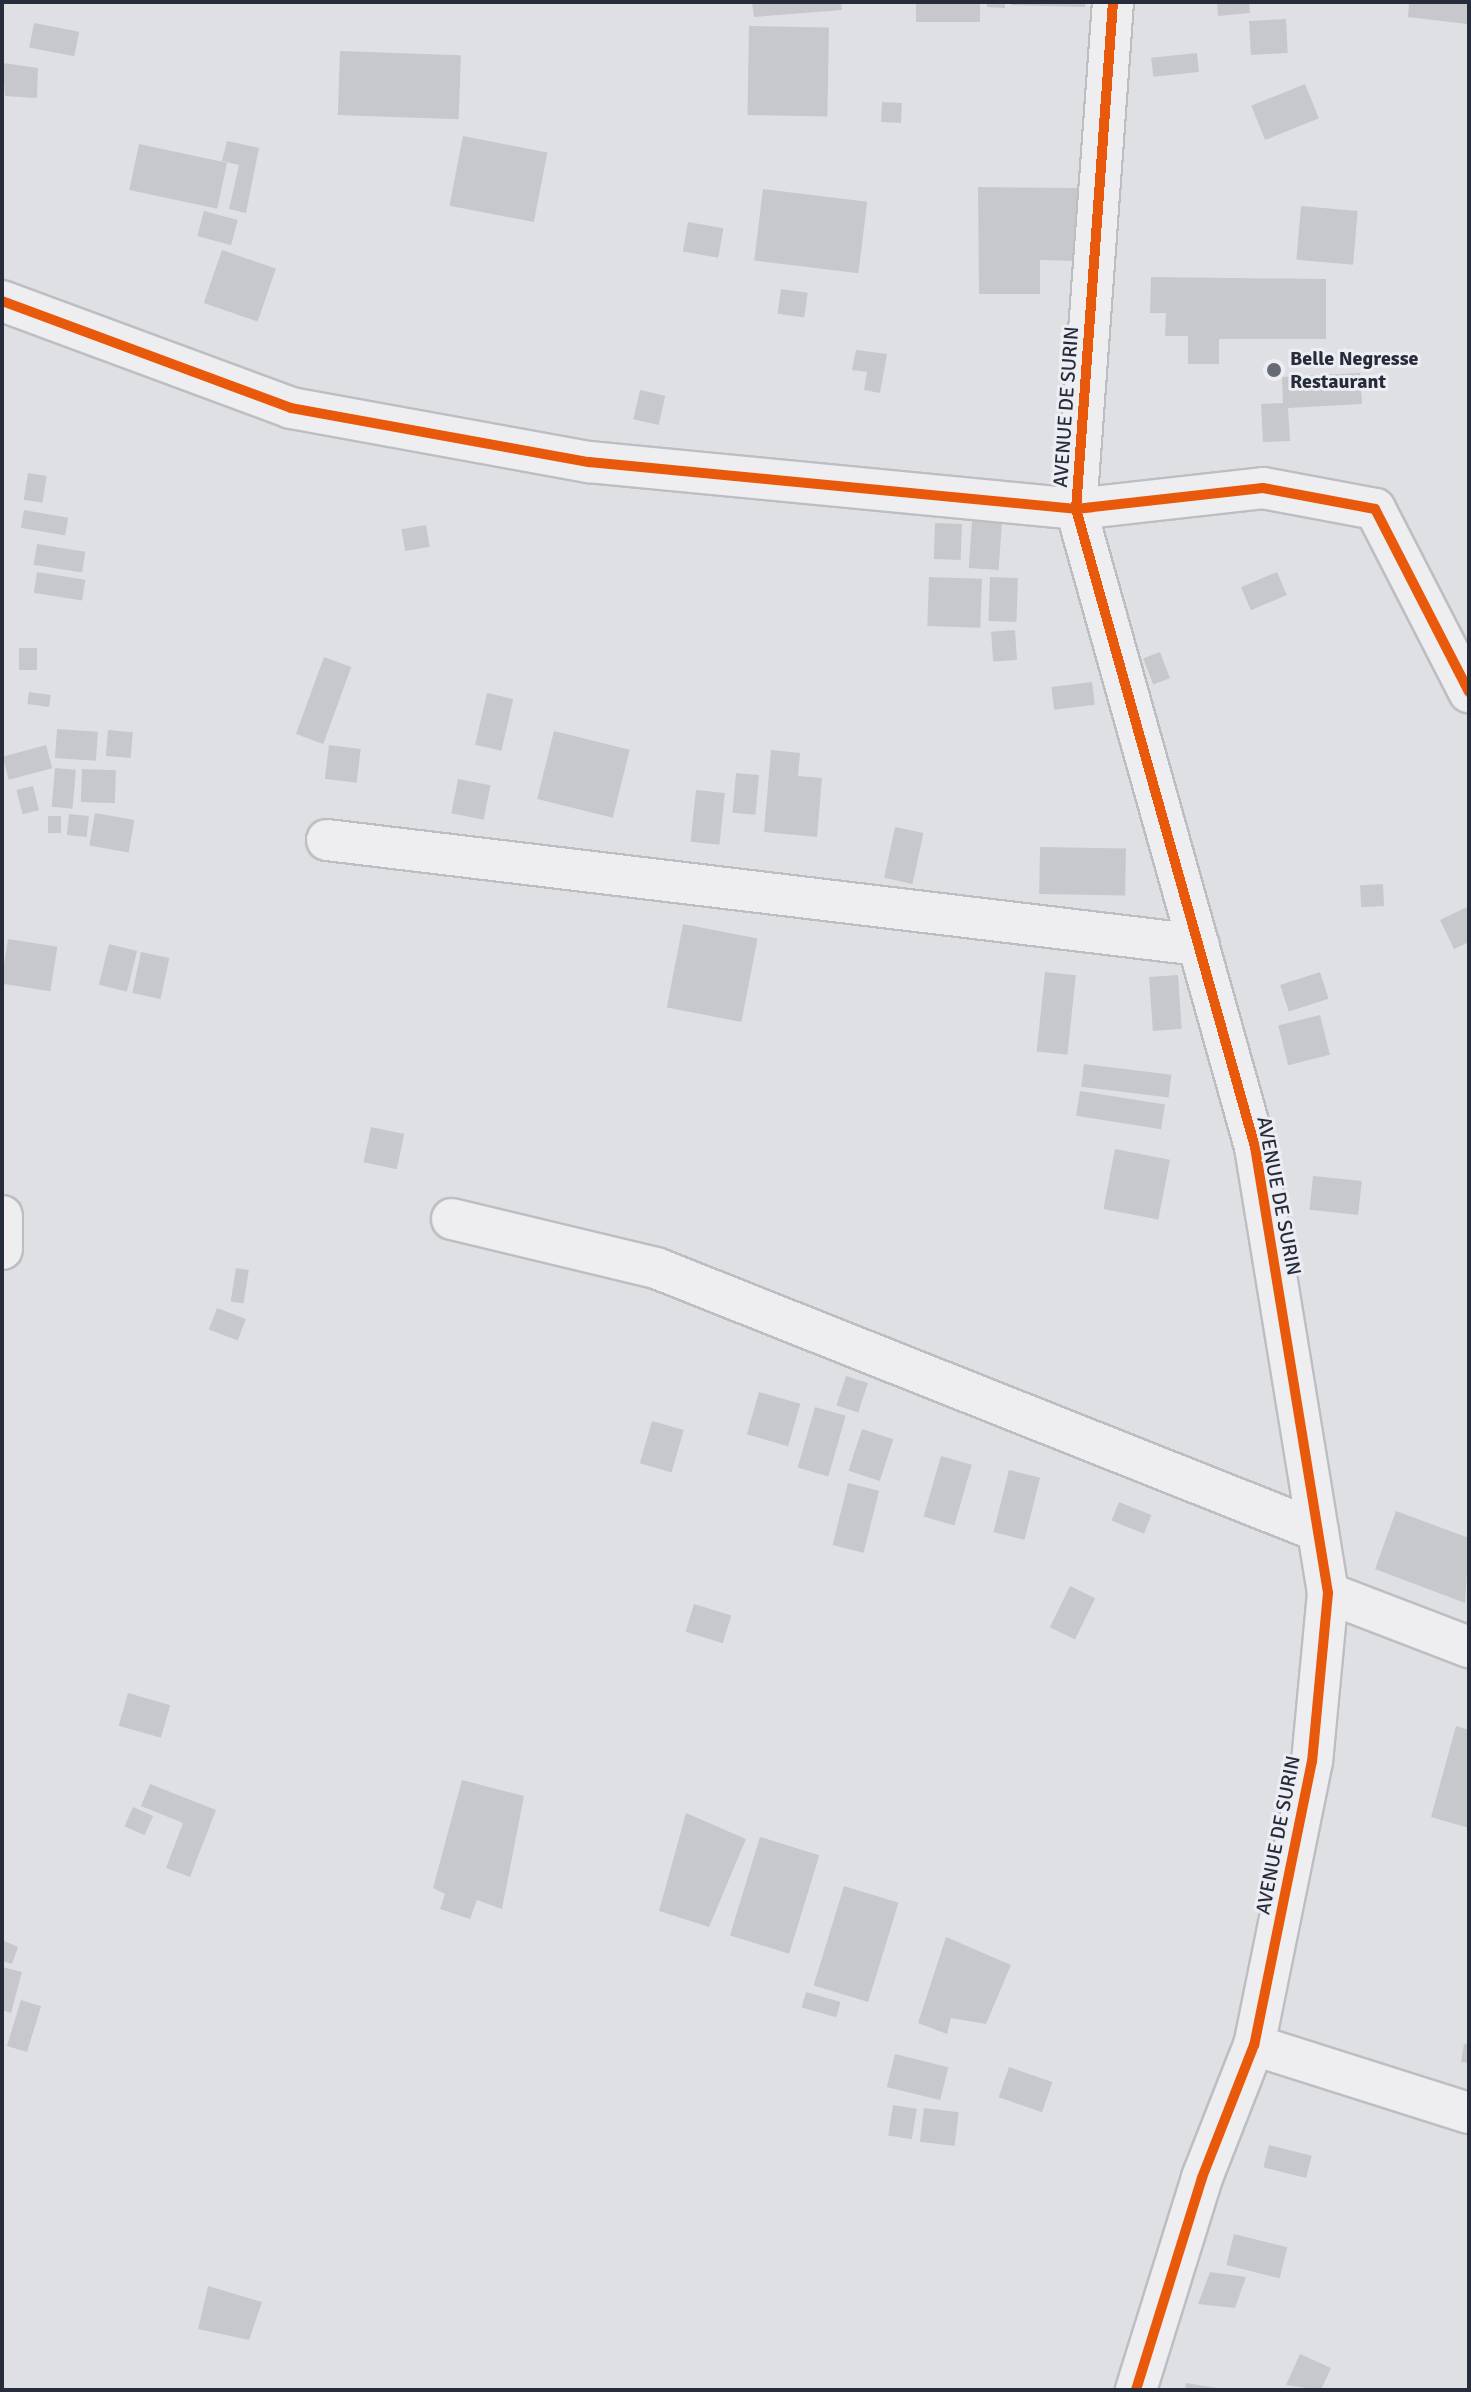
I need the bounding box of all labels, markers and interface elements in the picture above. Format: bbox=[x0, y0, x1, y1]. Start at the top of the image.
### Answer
street label: AVENUE DE SURIN bbox=[1048, 326, 1084, 488]
place label: Belle Negresse Restaurant bbox=[1290, 346, 1418, 393]
marker: Belle Negresse Restaurant bbox=[1265, 361, 1283, 379]
street label: AVENUE DE SURIN bbox=[1252, 1115, 1306, 1277]
street label: AVENUE DE SURIN bbox=[1251, 1754, 1305, 1916]

